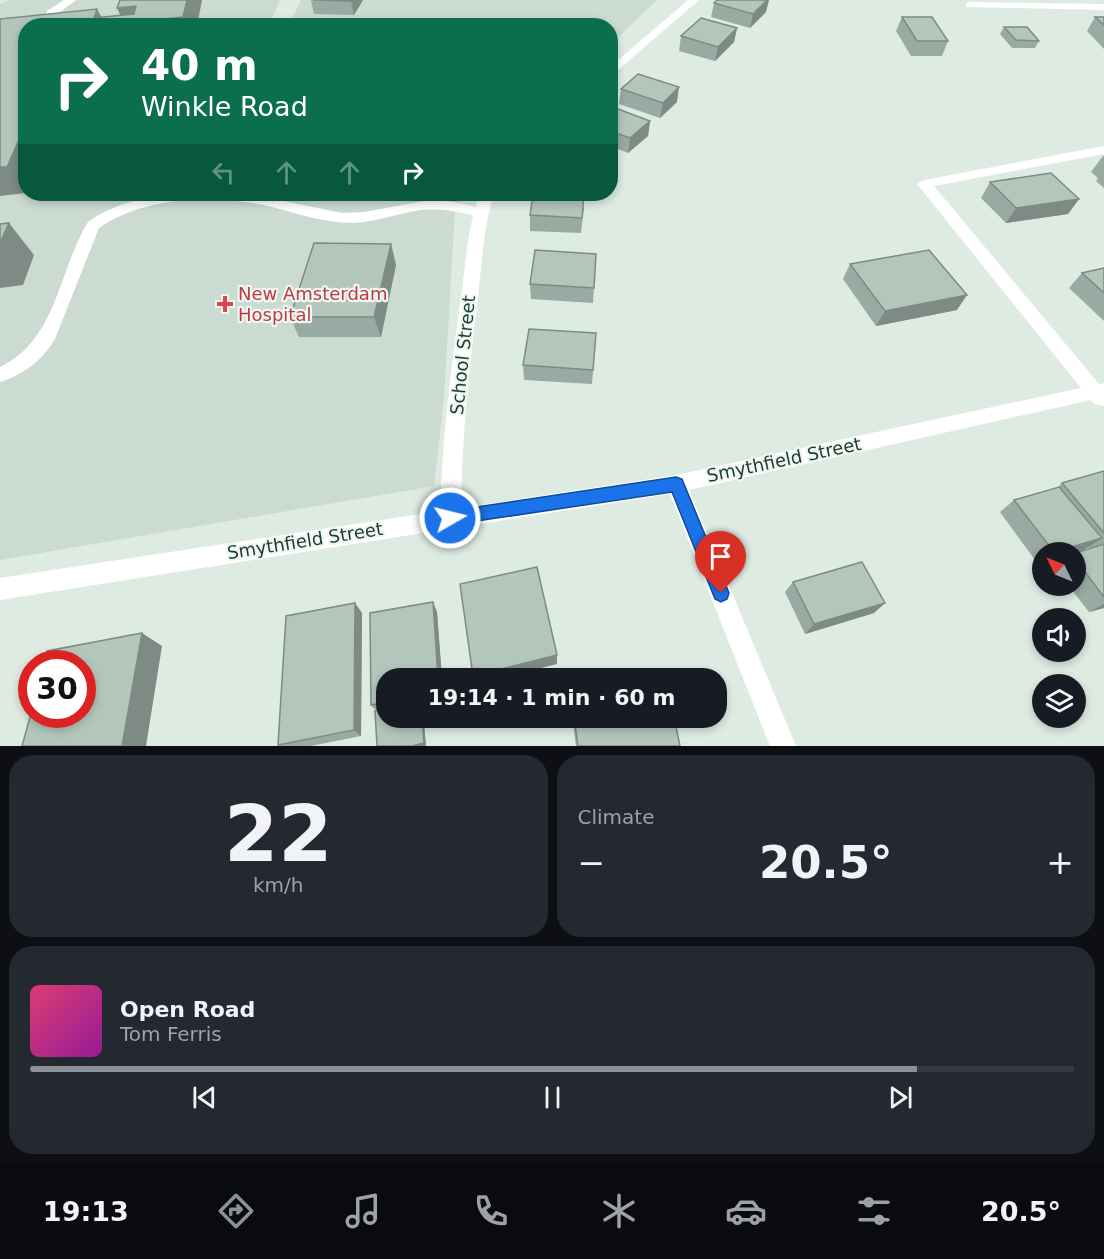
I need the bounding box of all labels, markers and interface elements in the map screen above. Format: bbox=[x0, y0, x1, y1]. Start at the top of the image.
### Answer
text: 40 m bbox=[141, 41, 258, 90]
icon: right bbox=[42, 42, 120, 120]
text: Winkle Road bbox=[141, 91, 308, 122]
icon: left bbox=[207, 156, 240, 189]
icon: ahead bbox=[270, 156, 303, 189]
icon: ahead bbox=[333, 156, 366, 189]
icon: right bbox=[396, 156, 429, 189]
place label: New Amsterdam Hospital bbox=[238, 283, 387, 325]
street label: School Street bbox=[446, 294, 479, 416]
marker: New Amsterdam Hospital bbox=[216, 295, 234, 313]
street label: Smythfield Street bbox=[705, 433, 863, 486]
position arrow bbox=[418, 486, 482, 550]
street label: Smythfield Street bbox=[226, 518, 384, 563]
pin bbox=[695, 531, 746, 593]
icon: arrive bbox=[704, 540, 737, 573]
north arrow bbox=[1032, 542, 1086, 596]
map controls bbox=[1032, 542, 1086, 728]
button: sound bbox=[1032, 608, 1086, 662]
speed limit sign: 30 bbox=[18, 650, 96, 728]
button: layers bbox=[1032, 674, 1086, 728]
text: 19:14 · 1 min · 60 m bbox=[428, 685, 675, 710]
text: 22 bbox=[224, 789, 333, 879]
text: Climate bbox=[578, 805, 654, 829]
text: 20.5° bbox=[759, 836, 893, 889]
text: − bbox=[578, 843, 605, 882]
text: + bbox=[1046, 843, 1074, 882]
text: km/h bbox=[253, 873, 303, 897]
text: Open Road bbox=[120, 997, 255, 1022]
text: Tom Ferris bbox=[120, 1022, 222, 1046]
icon: previous bbox=[188, 1081, 221, 1114]
icon: pause bbox=[536, 1081, 569, 1114]
icon: next bbox=[884, 1081, 917, 1114]
icon: directions bbox=[215, 1190, 257, 1232]
icon: music bbox=[342, 1190, 384, 1232]
icon: phone bbox=[470, 1190, 512, 1232]
icon: climate bbox=[598, 1190, 640, 1232]
icon: car bbox=[725, 1190, 767, 1232]
icon: filters bbox=[853, 1190, 895, 1232]
text: 19:13 bbox=[43, 1196, 129, 1227]
text: 20.5° bbox=[981, 1196, 1061, 1227]

